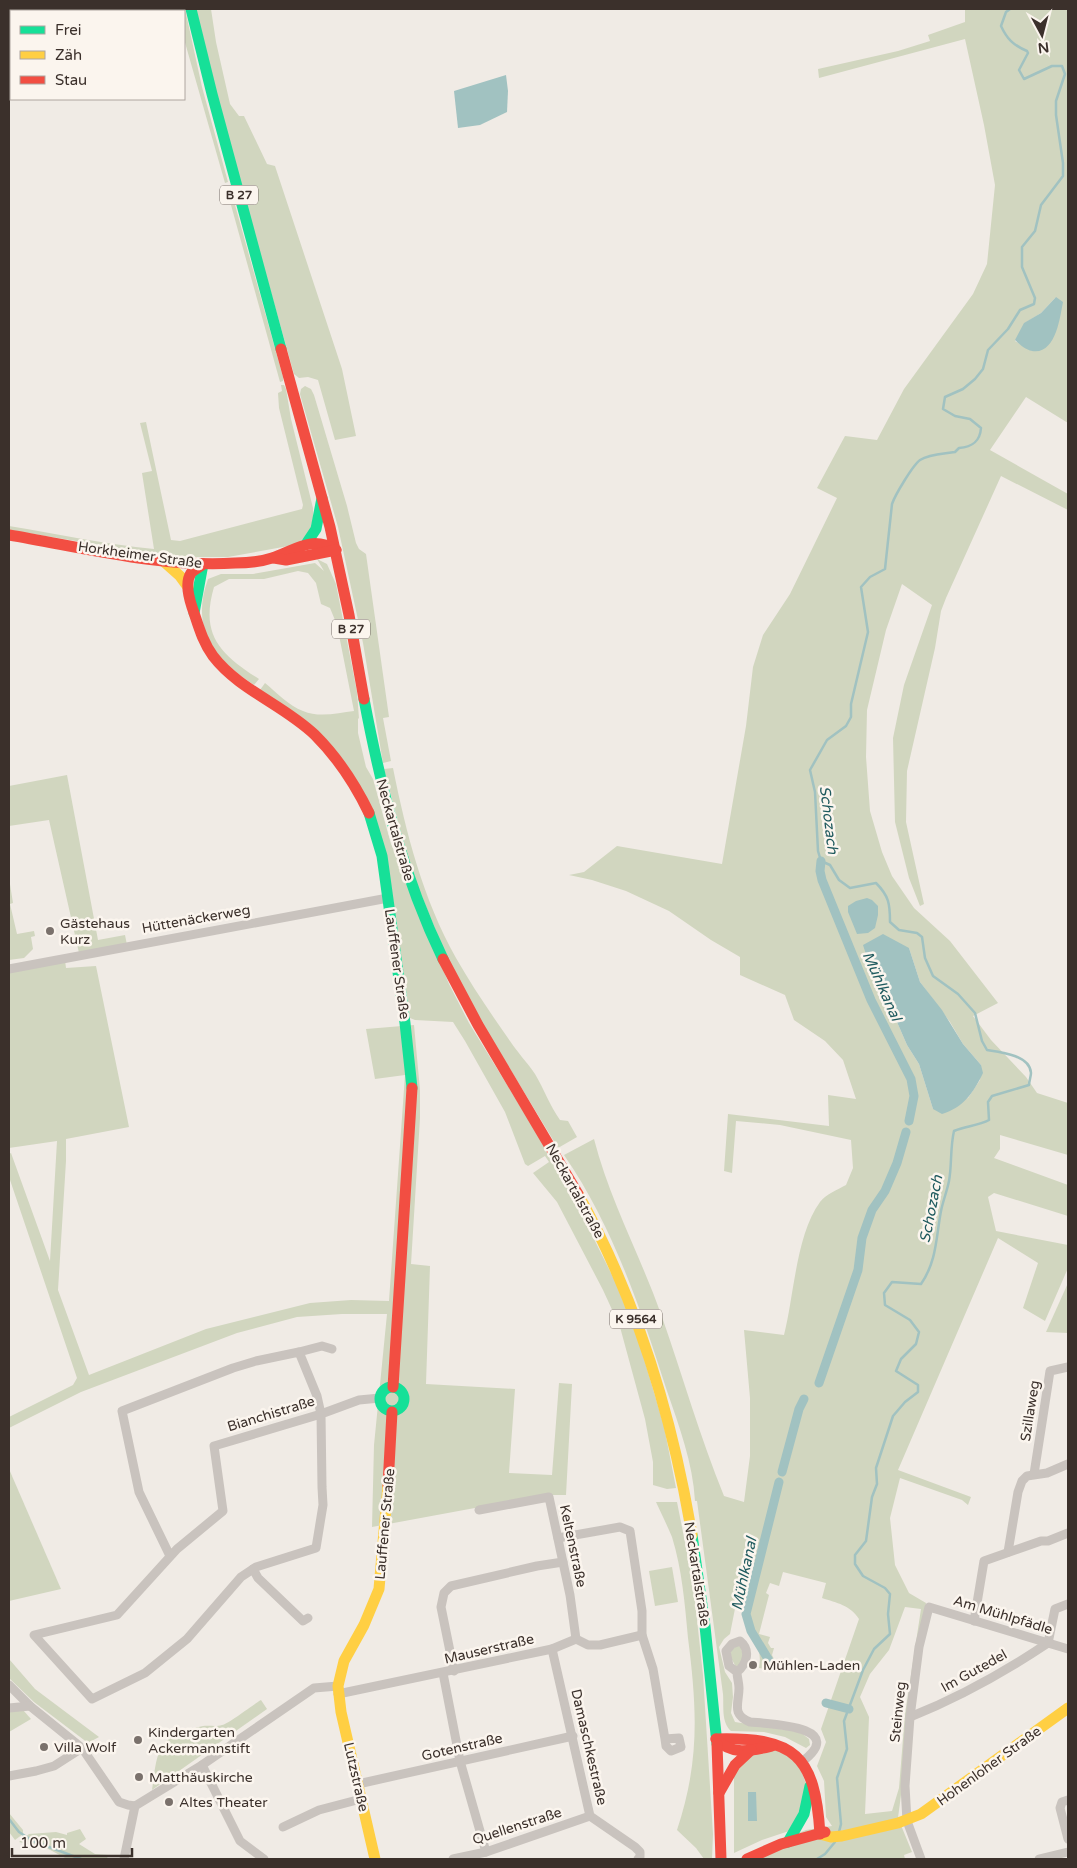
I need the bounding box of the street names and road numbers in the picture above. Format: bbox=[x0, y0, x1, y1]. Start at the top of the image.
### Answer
road number: B 27 bbox=[220, 186, 258, 204]
street label: Horkheimer Straße bbox=[77, 538, 203, 572]
road number: B 27 bbox=[332, 620, 370, 638]
street label: Neckartalstraße bbox=[372, 777, 418, 883]
street label: Hüttenäckerweg bbox=[140, 901, 252, 937]
street label: Lauffener Straße bbox=[381, 908, 413, 1020]
street label: Neckartalstraße bbox=[542, 1141, 608, 1241]
road number: K 9564 bbox=[610, 1310, 662, 1328]
street label: Szillaweg bbox=[1017, 1379, 1043, 1443]
street label: Bianchistraße bbox=[225, 1393, 317, 1435]
street label: Lauffener Straße bbox=[372, 1468, 398, 1580]
street label: Keltenstraße bbox=[556, 1503, 590, 1589]
street label: Neckartalstraße bbox=[680, 1521, 714, 1628]
street label: Am Mühlpfädle bbox=[951, 1592, 1055, 1638]
street label: Mauserstraße bbox=[442, 1630, 536, 1668]
street label: Im Gutedel bbox=[938, 1646, 1010, 1696]
street label: Steinweg bbox=[886, 1681, 910, 1743]
street label: Damaschkestraße bbox=[567, 1687, 611, 1807]
street label: Hohenloher Straße bbox=[934, 1722, 1044, 1810]
street label: Gotenstraße bbox=[420, 1729, 504, 1765]
street label: Lutzstraße bbox=[340, 1741, 372, 1813]
street label: Quellenstraße bbox=[470, 1804, 564, 1848]

